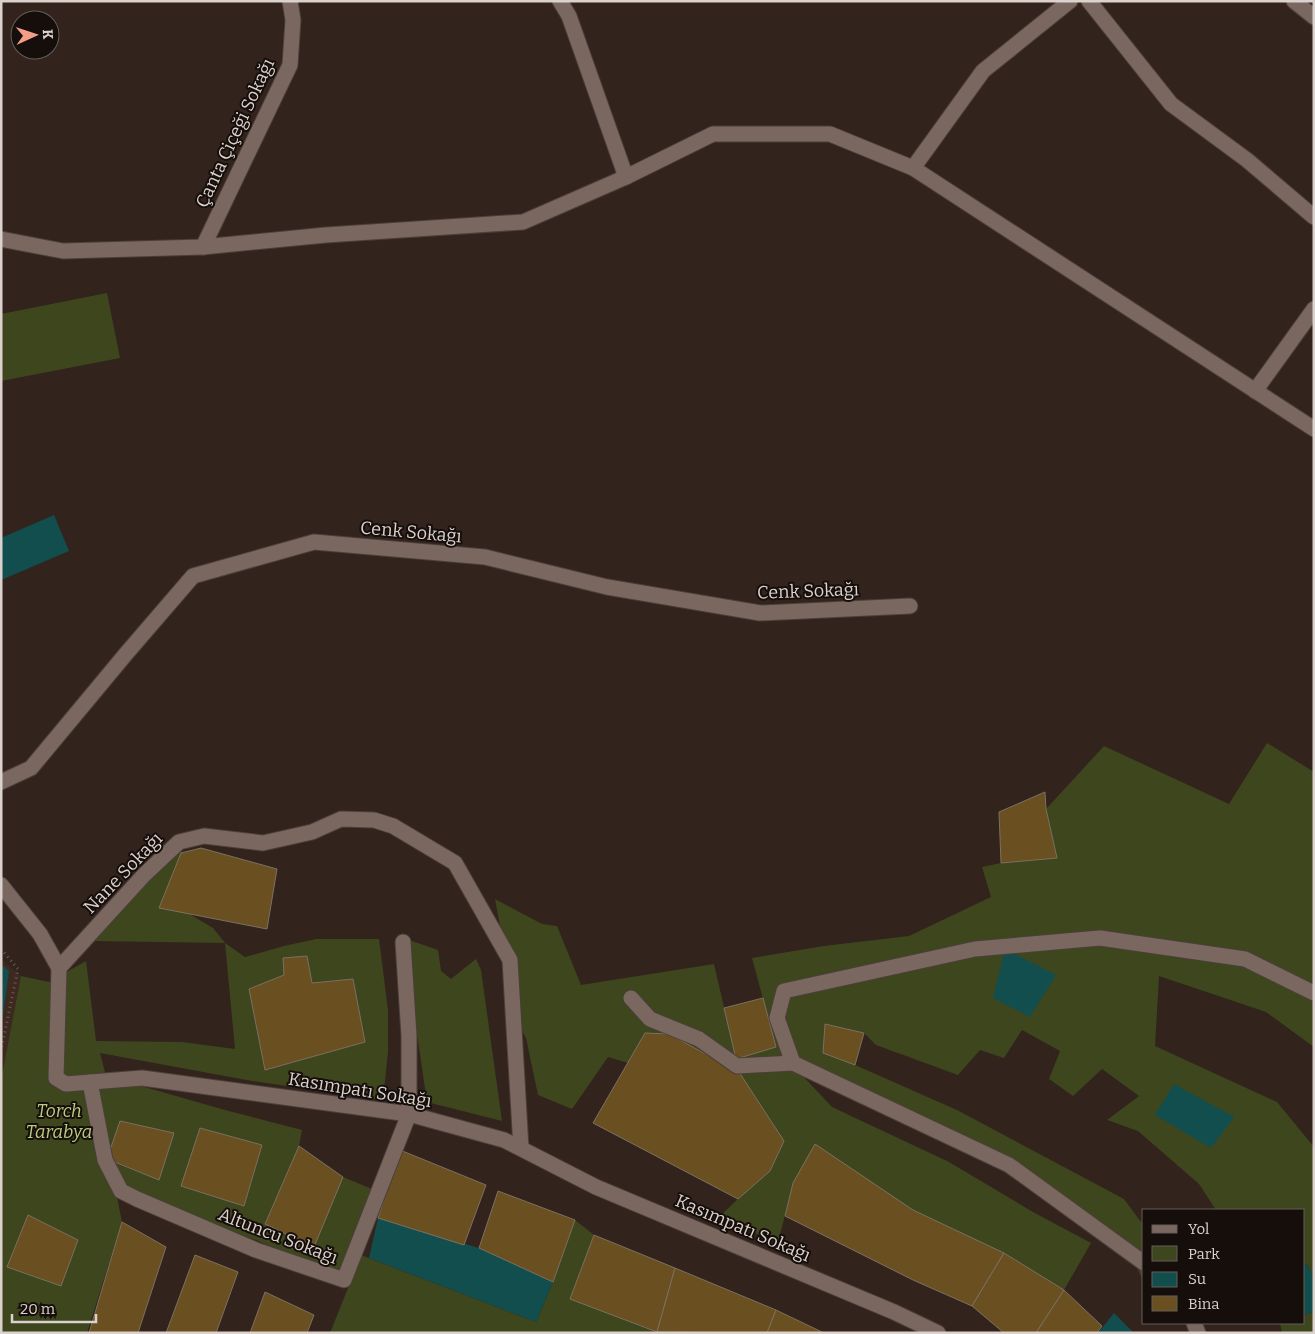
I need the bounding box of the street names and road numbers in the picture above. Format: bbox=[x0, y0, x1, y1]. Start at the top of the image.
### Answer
street label: Çanta Çiçeği Sokağı bbox=[191, 55, 279, 211]
street label: Cenk Sokağı bbox=[359, 517, 463, 547]
street label: Cenk Sokağı bbox=[757, 578, 859, 604]
street label: Nane Sokağı bbox=[79, 828, 167, 918]
street label: Kasımpatı Sokağı bbox=[287, 1068, 433, 1112]
street label: Kasımpatı Sokağı bbox=[672, 1190, 814, 1266]
street label: Altuncu Sokağı bbox=[215, 1203, 341, 1269]

